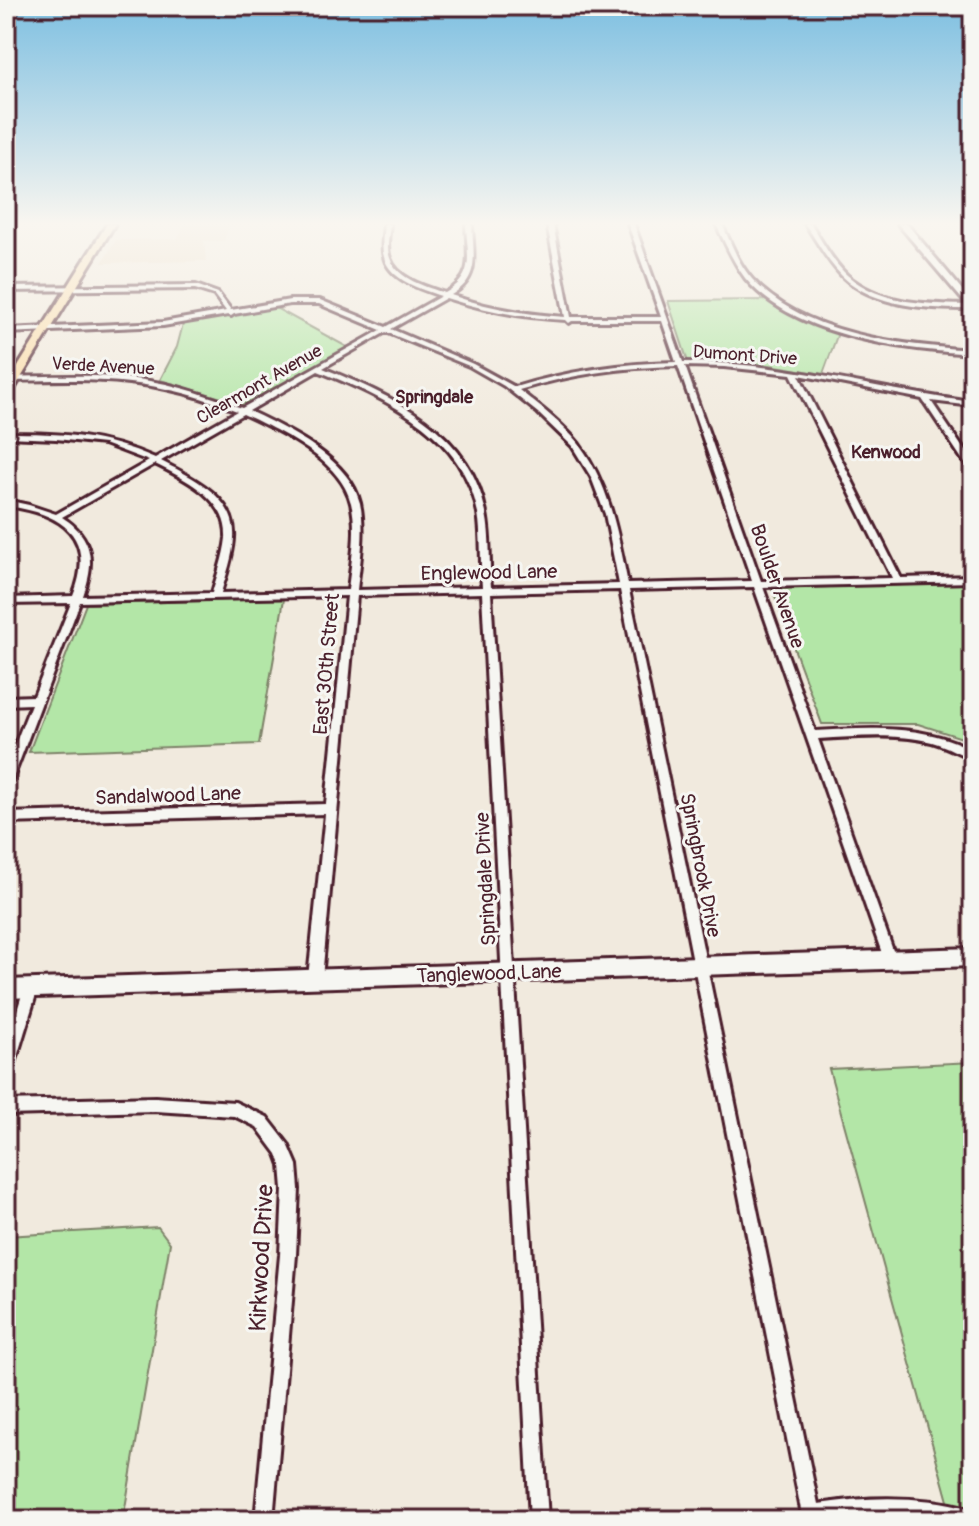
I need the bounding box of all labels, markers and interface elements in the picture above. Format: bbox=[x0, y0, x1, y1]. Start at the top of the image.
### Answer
street label: Clearmont Avenue bbox=[192, 339, 326, 430]
street label: Dumont Drive bbox=[692, 340, 798, 371]
street label: Verde Avenue bbox=[51, 352, 155, 381]
district label: Springdale bbox=[395, 386, 474, 409]
district label: Kenwood bbox=[851, 441, 921, 464]
street label: Boulder Avenue bbox=[745, 521, 811, 652]
street label: Englewood Lane bbox=[420, 559, 558, 586]
street label: East 30th Street bbox=[308, 591, 345, 736]
street label: Sandalwood Lane bbox=[95, 780, 241, 811]
street label: Springbrook Drive bbox=[674, 791, 727, 939]
street label: Springdale Drive bbox=[470, 811, 501, 946]
street label: Tanglewood Lane bbox=[416, 958, 562, 989]
street label: Kirkwood Drive bbox=[243, 1183, 280, 1332]

